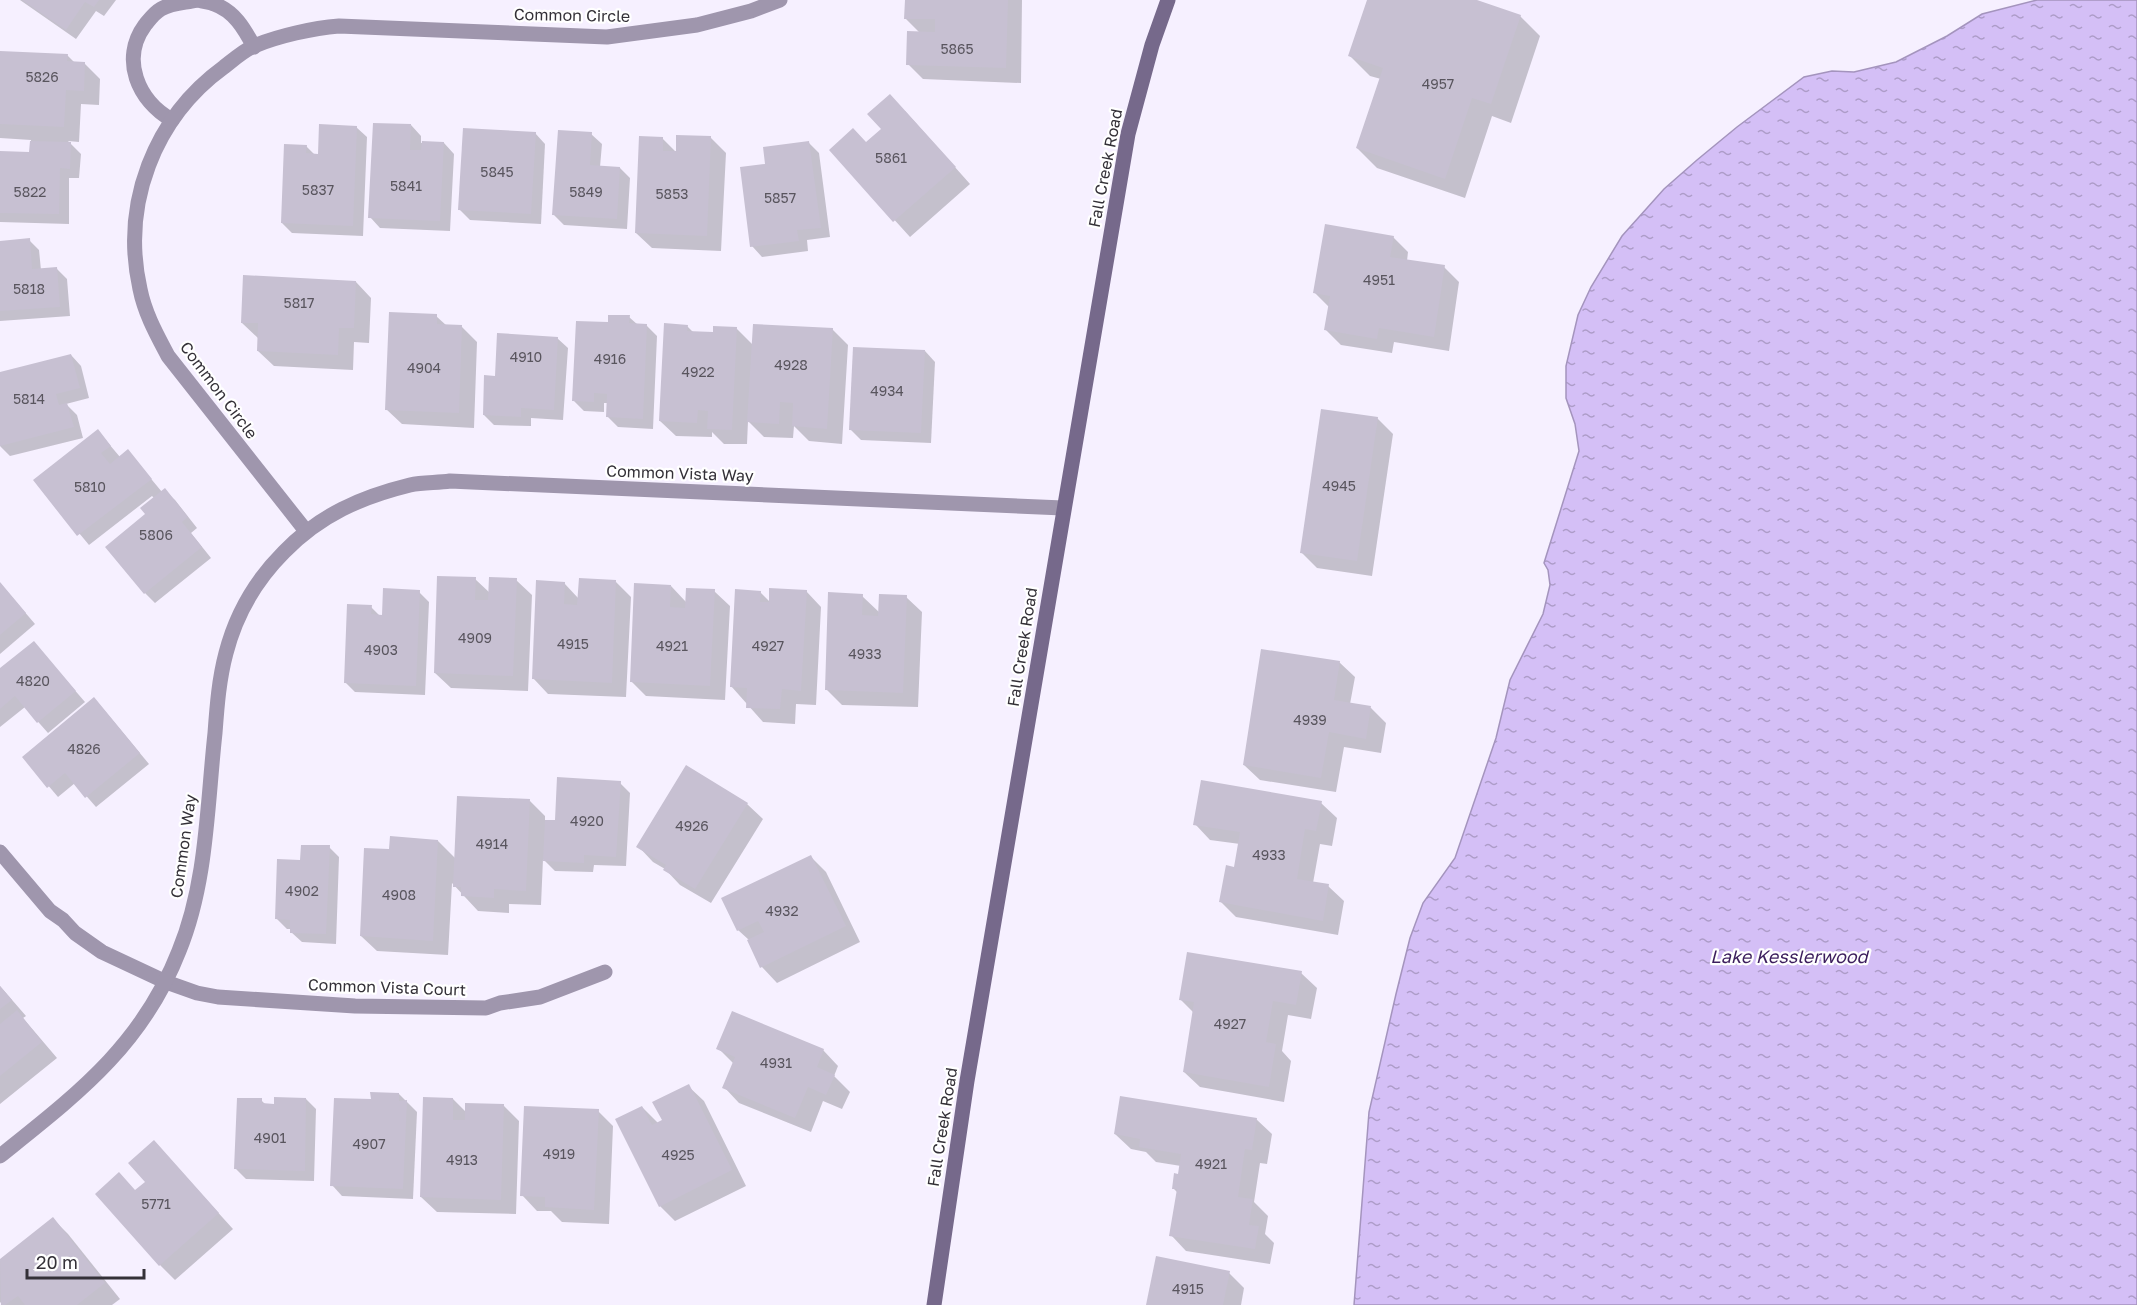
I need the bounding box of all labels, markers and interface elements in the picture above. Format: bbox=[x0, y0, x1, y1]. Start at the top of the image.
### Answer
street label: Common Circle bbox=[514, 4, 630, 26]
house number: 5865 bbox=[940, 40, 974, 57]
house number: 5826 bbox=[25, 68, 59, 85]
house number: 4957 bbox=[1422, 75, 1454, 92]
street label: Fall Creek Road bbox=[1084, 107, 1126, 229]
house number: 5861 bbox=[875, 149, 907, 166]
house number: 5845 bbox=[480, 163, 514, 180]
house number: 5841 bbox=[390, 177, 422, 194]
house number: 5837 bbox=[302, 181, 334, 198]
house number: 5822 bbox=[14, 183, 46, 200]
house number: 5849 bbox=[569, 183, 603, 200]
house number: 5853 bbox=[656, 185, 688, 202]
house number: 5857 bbox=[764, 189, 796, 206]
house number: 4951 bbox=[1363, 271, 1395, 288]
house number: 5818 bbox=[13, 280, 45, 297]
house number: 5817 bbox=[284, 294, 314, 311]
street label: Common Circle bbox=[176, 337, 262, 443]
house number: 4910 bbox=[510, 348, 542, 365]
house number: 4916 bbox=[594, 350, 626, 367]
house number: 4928 bbox=[774, 356, 808, 373]
house number: 4904 bbox=[407, 359, 441, 376]
house number: 4922 bbox=[681, 363, 715, 380]
house number: 4934 bbox=[870, 382, 904, 399]
house number: 5814 bbox=[13, 390, 45, 407]
street label: Common Vista Way bbox=[606, 460, 754, 486]
house number: 4945 bbox=[1322, 477, 1356, 494]
house number: 5810 bbox=[74, 478, 106, 495]
house number: 5806 bbox=[139, 526, 173, 543]
street label: Fall Creek Road bbox=[1003, 586, 1041, 708]
house number: 4909 bbox=[458, 629, 492, 646]
house number: 4915 bbox=[557, 635, 589, 652]
house number: 4921 bbox=[656, 637, 688, 654]
house number: 4927 bbox=[752, 637, 784, 654]
house number: 4903 bbox=[364, 641, 398, 658]
house number: 4933 bbox=[848, 645, 882, 662]
house number: 4820 bbox=[16, 672, 50, 689]
house number: 4939 bbox=[1293, 711, 1327, 728]
house number: 4826 bbox=[67, 740, 101, 757]
street label: Common Way bbox=[166, 793, 200, 899]
house number: 4920 bbox=[570, 812, 604, 829]
house number: 4926 bbox=[675, 817, 709, 834]
house number: 4914 bbox=[476, 835, 508, 852]
house number: 4933 bbox=[1252, 846, 1286, 863]
house number: 4902 bbox=[285, 882, 319, 899]
house number: 4908 bbox=[382, 886, 416, 903]
house number: 4932 bbox=[765, 902, 799, 919]
water label: Lake Kesslerwood bbox=[1710, 945, 1870, 967]
street label: Common Vista Court bbox=[308, 974, 466, 1000]
house number: 4927 bbox=[1214, 1015, 1246, 1032]
house number: 4931 bbox=[760, 1054, 792, 1071]
street label: Fall Creek Road bbox=[923, 1066, 961, 1188]
house number: 4901 bbox=[254, 1129, 286, 1146]
house number: 4907 bbox=[352, 1135, 386, 1152]
house number: 4919 bbox=[543, 1145, 575, 1162]
house number: 4925 bbox=[661, 1146, 695, 1163]
house number: 4913 bbox=[446, 1151, 478, 1168]
house number: 4921 bbox=[1195, 1155, 1227, 1172]
house number: 5771 bbox=[141, 1195, 171, 1212]
scale bar bbox=[27, 1242, 144, 1280]
text: 20 m bbox=[36, 1251, 78, 1273]
house number: 4915 bbox=[1172, 1280, 1204, 1297]

